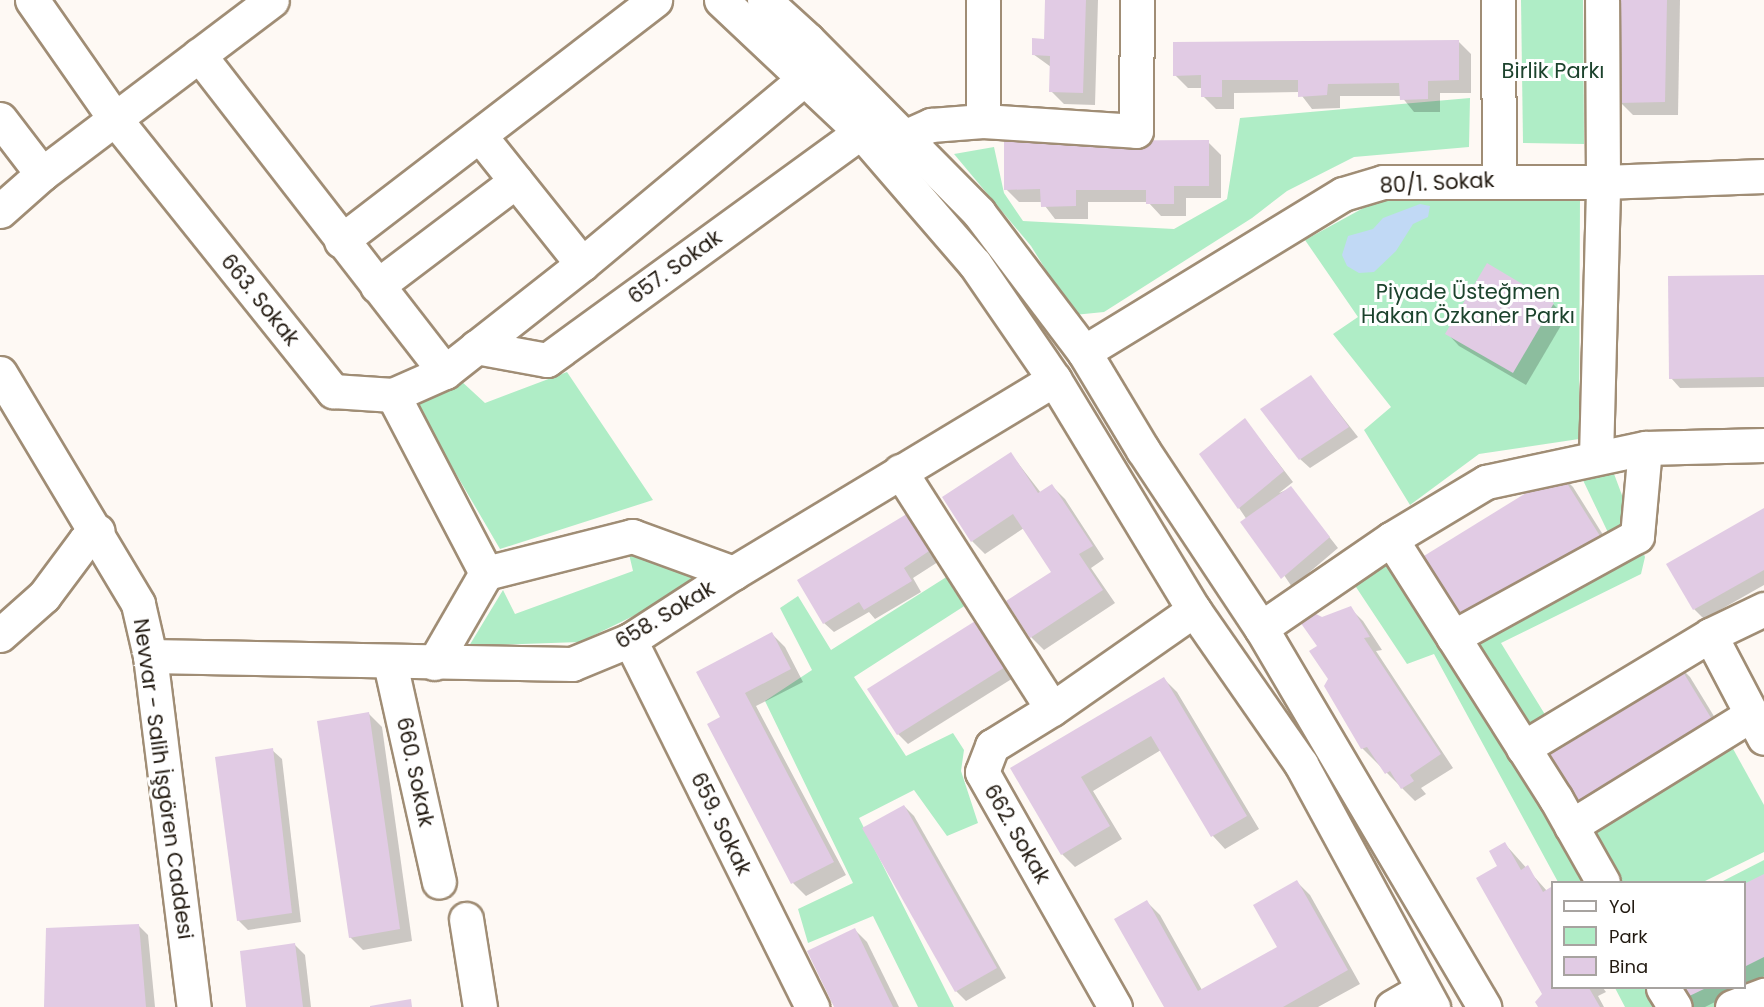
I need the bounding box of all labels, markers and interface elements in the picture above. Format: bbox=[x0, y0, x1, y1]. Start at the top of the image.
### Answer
park label: Birlik Parkı bbox=[1502, 58, 1604, 84]
street label: 80/1. Sokak bbox=[1379, 167, 1495, 199]
street label: 657. Sokak bbox=[623, 225, 727, 309]
street label: 663. Sokak bbox=[215, 249, 305, 351]
park label: Piyade Üsteğmen Hakan Özkaner Parkı bbox=[1361, 279, 1575, 329]
street label: 658. Sokak bbox=[611, 576, 719, 654]
street label: Nevvar - Salih İşgören Caddesi bbox=[128, 617, 198, 941]
street label: 660. Sokak bbox=[391, 715, 439, 829]
street label: 659. Sokak bbox=[685, 768, 757, 880]
street label: 662. Sokak bbox=[978, 780, 1056, 888]
legend bbox=[1551, 881, 1746, 989]
text: Yol bbox=[1609, 894, 1635, 919]
text: Park bbox=[1609, 924, 1648, 949]
text: Bina bbox=[1609, 954, 1648, 979]

